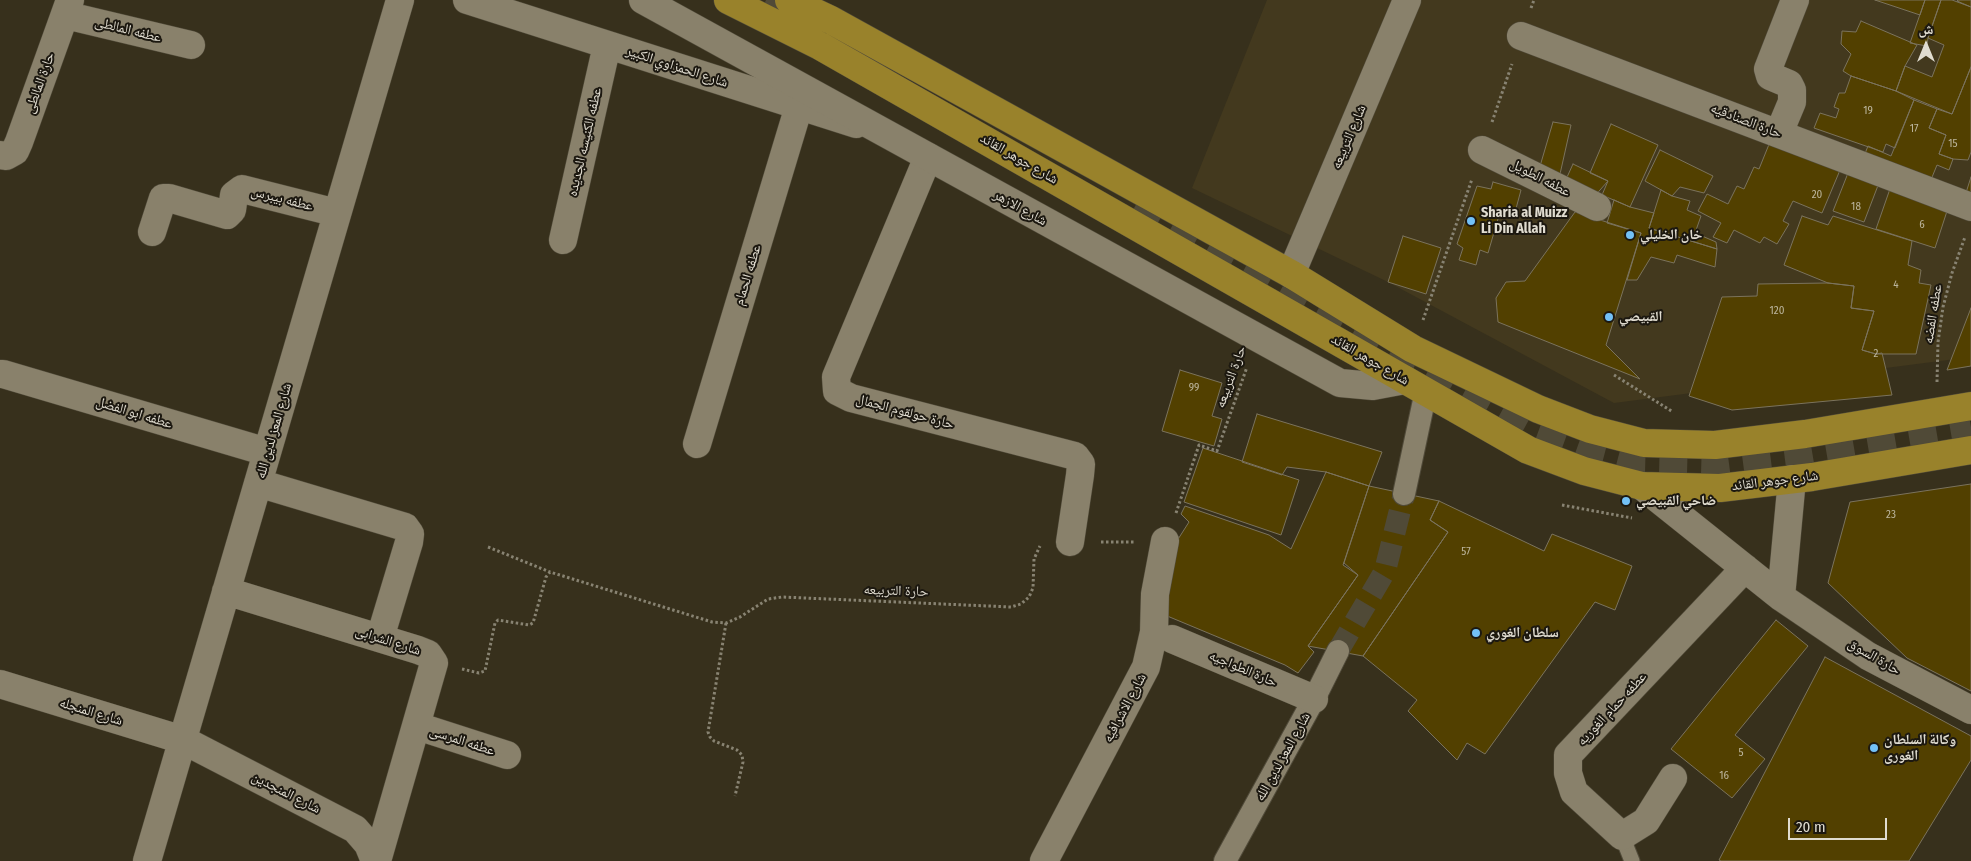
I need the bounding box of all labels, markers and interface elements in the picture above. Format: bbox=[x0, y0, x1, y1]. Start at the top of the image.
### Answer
street label: عطفه المالطى bbox=[93, 14, 163, 46]
north arrow bbox=[1901, 20, 1951, 70]
text: ش bbox=[1919, 21, 1933, 38]
street label: شارع الحمزاوي الكبير bbox=[624, 43, 730, 91]
street label: حارة المالطى bbox=[21, 50, 59, 116]
street label: عطفه الكنيسه الجديده bbox=[564, 86, 606, 198]
street label: حارة الصنادقيه bbox=[1708, 100, 1784, 142]
street label: شارع التربيعه bbox=[1328, 102, 1370, 172]
house number: 19 bbox=[1863, 104, 1873, 118]
house number: 17 bbox=[1910, 122, 1918, 136]
street label: شارع جوهر القائد bbox=[977, 130, 1061, 188]
house number: 15 bbox=[1948, 137, 1958, 151]
street label: عطفه الطويل bbox=[1507, 156, 1573, 200]
street label: عطفه بيبرس bbox=[249, 183, 315, 215]
street label: شارع الازهر bbox=[990, 186, 1050, 230]
house number: 20 bbox=[1812, 188, 1822, 202]
house number: 18 bbox=[1851, 200, 1861, 214]
place label: Sharia al Muizz Li Din Allah bbox=[1481, 205, 1567, 238]
marker: Sharia al Muizz Li Din Allah bbox=[1465, 215, 1477, 227]
house number: 6 bbox=[1919, 218, 1925, 232]
place label: خان الخليلي bbox=[1640, 227, 1702, 243]
marker: خان الخليلي bbox=[1624, 229, 1636, 241]
street label: عطفه الحمام bbox=[731, 243, 765, 307]
house number: 4 bbox=[1893, 278, 1899, 292]
street label: عطفه الفضه bbox=[1920, 283, 1946, 345]
house number: 120 bbox=[1770, 304, 1784, 318]
place label: القبيصي bbox=[1619, 309, 1662, 325]
marker: القبيصي bbox=[1603, 311, 1615, 323]
street label: شارع جوهر القائد bbox=[1328, 331, 1412, 389]
street label: حارة التربيعه bbox=[1212, 344, 1250, 410]
house number: 2 bbox=[1874, 347, 1878, 361]
street label: شارع المعز لدين الله bbox=[252, 381, 296, 481]
house number: 99 bbox=[1189, 381, 1199, 395]
street label: حارة حولقوم الجمال bbox=[854, 391, 956, 433]
street label: عطفه ابو الفضل bbox=[94, 393, 174, 433]
street label: شارع جوهر القائد bbox=[1731, 467, 1819, 495]
place label: ضاحي القبيصي bbox=[1636, 493, 1716, 509]
marker: ضاحي القبيصي bbox=[1620, 495, 1632, 507]
house number: 23 bbox=[1886, 508, 1896, 522]
house number: 57 bbox=[1461, 545, 1471, 559]
street label: حارة التربيعه bbox=[863, 581, 929, 601]
street label: شارع الشرابى bbox=[353, 623, 423, 659]
place label: سلطان الغوري bbox=[1486, 625, 1559, 641]
marker: سلطان الغوري bbox=[1470, 627, 1482, 639]
street label: حارة السوق bbox=[1845, 635, 1903, 679]
street label: حارة الطواجيه bbox=[1207, 647, 1279, 691]
street label: عطفه حمام الغوريه bbox=[1574, 669, 1650, 749]
street label: شارع الاشرافيه bbox=[1100, 671, 1150, 745]
street label: شارع المنجله bbox=[57, 694, 125, 730]
street label: شارع المعز لدين الله bbox=[1252, 710, 1314, 804]
street label: عطفه المرسى bbox=[427, 723, 497, 759]
place label: وكالة السلطان الغورى bbox=[1884, 732, 1956, 764]
marker: وكالة السلطان الغورى bbox=[1868, 742, 1880, 754]
house number: 5 bbox=[1738, 746, 1744, 760]
street label: شارع المنجدين bbox=[249, 768, 323, 818]
house number: 16 bbox=[1719, 769, 1729, 783]
scale bar bbox=[1791, 808, 1890, 840]
text: 20 m bbox=[1796, 818, 1826, 836]

